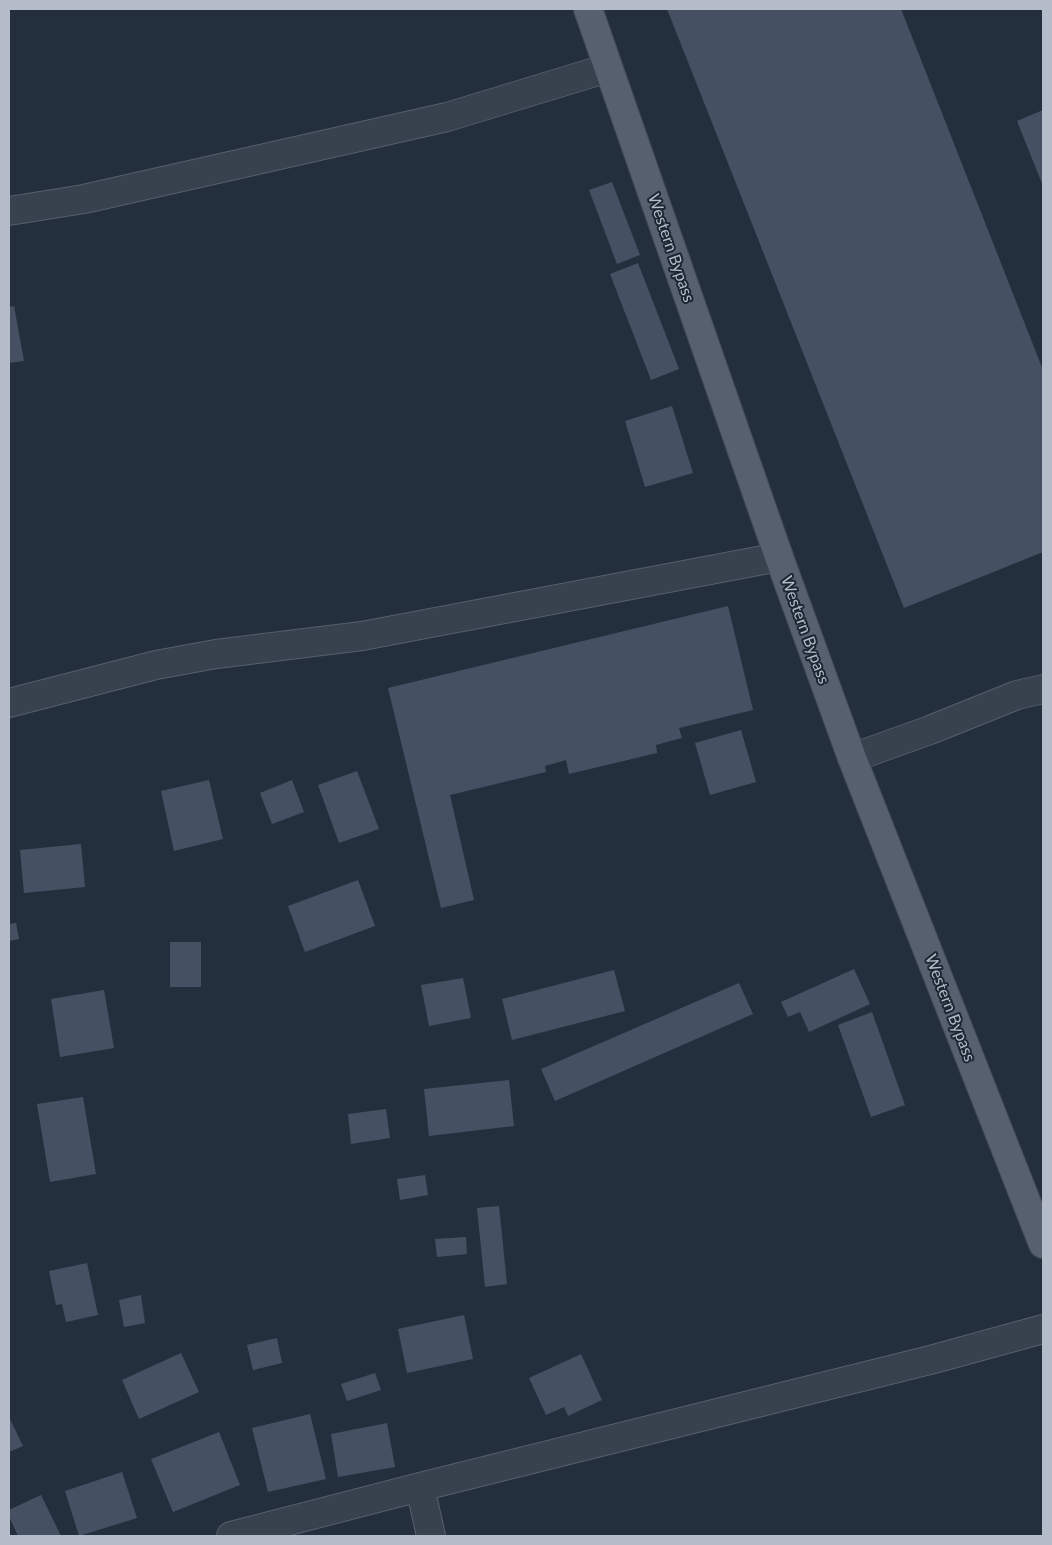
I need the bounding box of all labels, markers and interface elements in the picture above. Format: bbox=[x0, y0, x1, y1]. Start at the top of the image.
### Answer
street label: Western Bypass bbox=[643, 191, 699, 305]
street label: Western Bypass bbox=[777, 574, 833, 686]
street label: Western Bypass bbox=[921, 952, 979, 1064]

